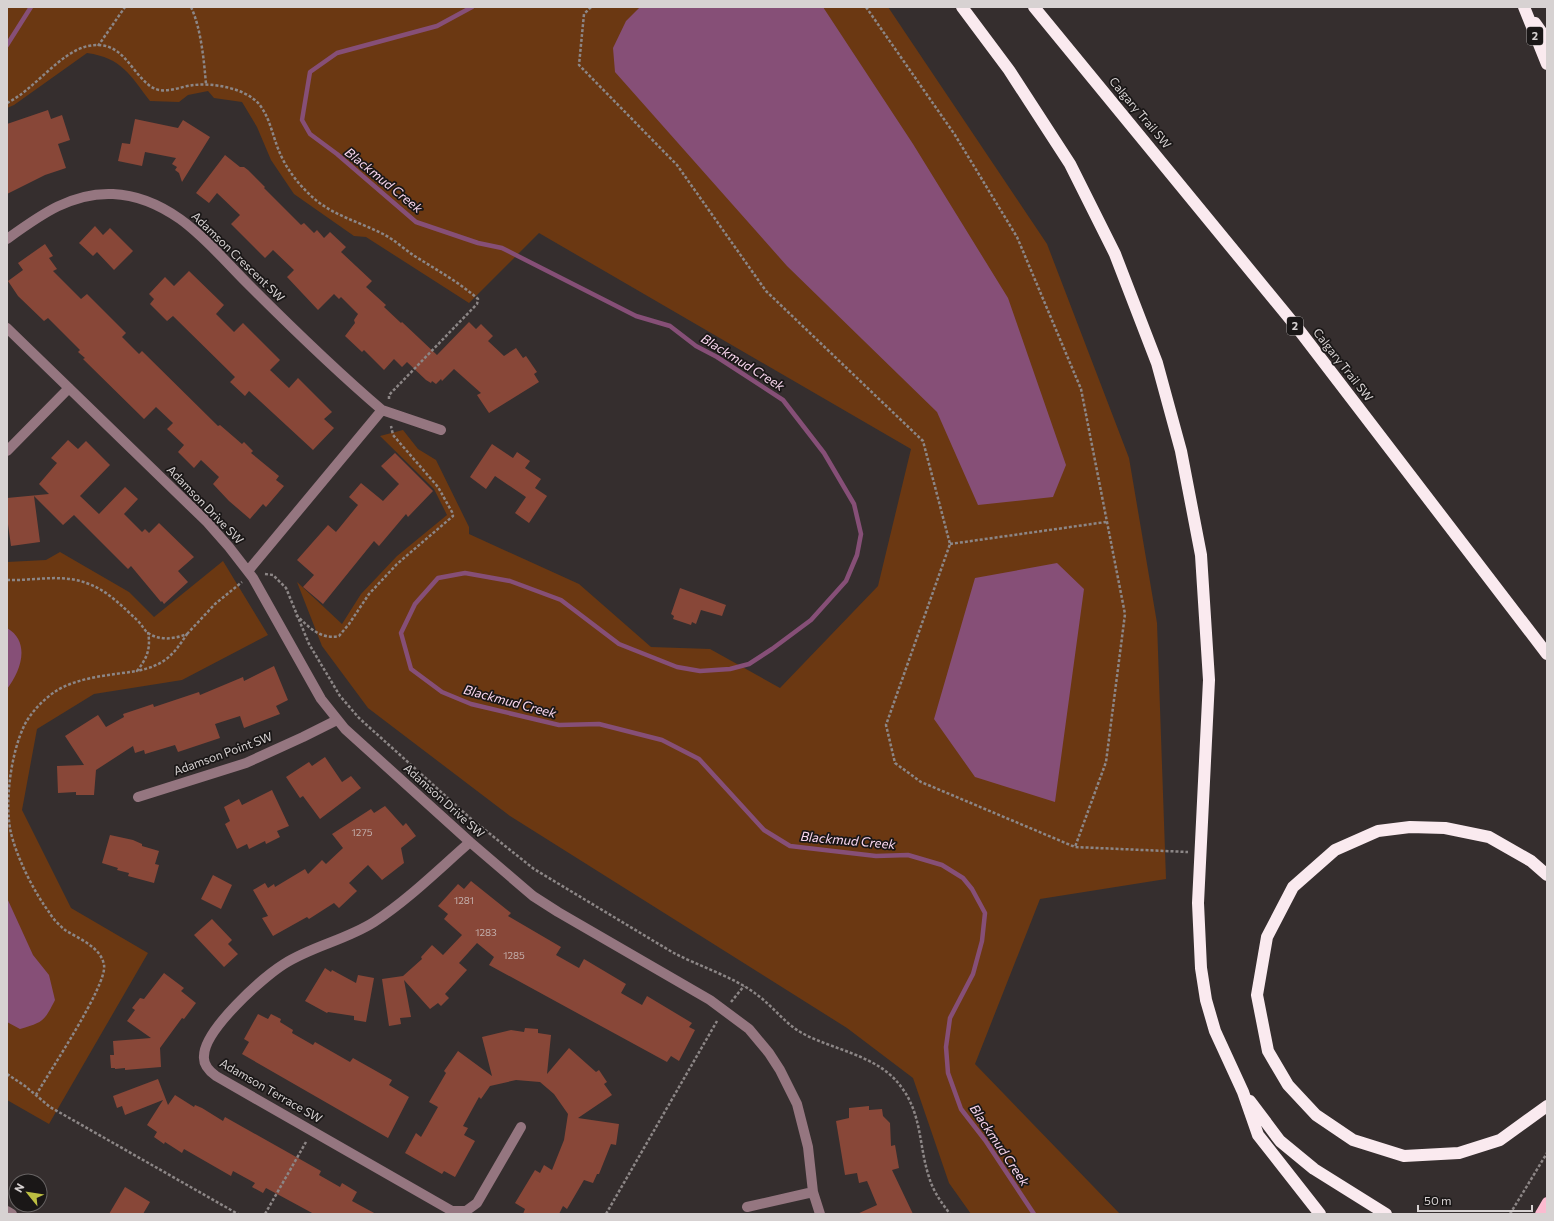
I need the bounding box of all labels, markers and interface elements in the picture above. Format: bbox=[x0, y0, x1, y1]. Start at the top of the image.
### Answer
road number: 2 bbox=[1527, 27, 1543, 45]
street label: Calgary Trail SW bbox=[1107, 74, 1175, 151]
water label: Blackmud Creek bbox=[342, 144, 427, 217]
street label: Adamson Crescent SW bbox=[189, 208, 288, 304]
road number: 2 bbox=[1287, 317, 1303, 335]
street label: Calgary Trail SW bbox=[1311, 325, 1377, 404]
water label: Blackmud Creek bbox=[698, 330, 788, 395]
street label: Adamson Drive SW bbox=[165, 462, 247, 547]
water label: Blackmud Creek bbox=[462, 681, 559, 721]
street label: Adamson Point SW bbox=[171, 729, 274, 777]
street label: Adamson Drive SW bbox=[401, 760, 488, 840]
house number: 1275 bbox=[352, 826, 373, 838]
water label: Blackmud Creek bbox=[800, 828, 897, 852]
house number: 1281 bbox=[454, 894, 474, 906]
house number: 1283 bbox=[475, 926, 497, 938]
house number: 1285 bbox=[503, 949, 525, 961]
street label: Adamson Terrace SW bbox=[218, 1055, 325, 1125]
water label: Blackmud Creek bbox=[967, 1101, 1034, 1190]
north arrow bbox=[8, 1173, 48, 1213]
text: N bbox=[11, 1181, 27, 1195]
scale bar bbox=[1418, 1187, 1532, 1213]
text: 50 m bbox=[1424, 1193, 1452, 1207]

